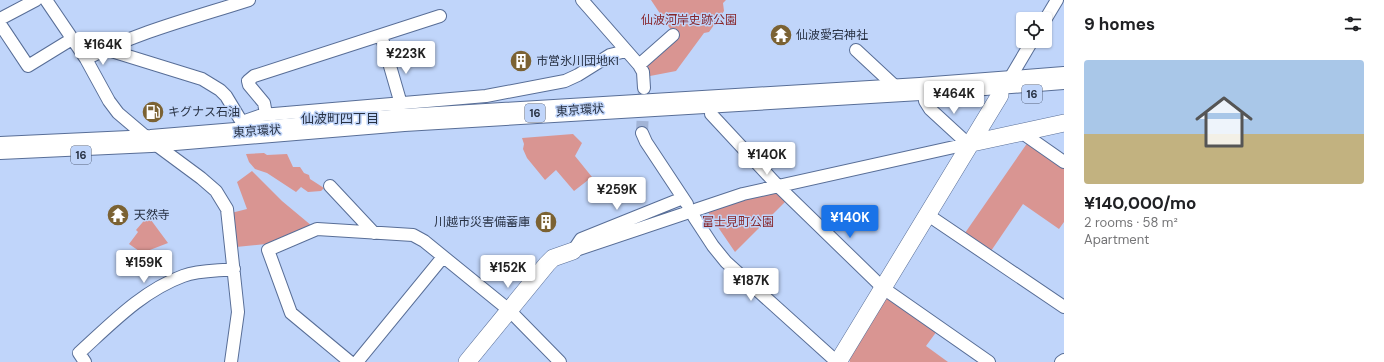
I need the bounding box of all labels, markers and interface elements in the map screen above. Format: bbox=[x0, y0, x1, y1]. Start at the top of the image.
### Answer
park label: 仙波河岸史跡公園 bbox=[641, 12, 737, 28]
map controls bbox=[1016, 12, 1052, 48]
button: locate bbox=[1016, 12, 1052, 48]
text: 9 homes bbox=[1084, 13, 1155, 35]
icon: filters bbox=[1342, 13, 1364, 35]
temple icon: 仙波愛宕神社 bbox=[768, 22, 794, 48]
place label: 仙波愛宕神社 bbox=[796, 27, 868, 43]
pin: ¥164K bbox=[75, 32, 131, 66]
text: ¥164K bbox=[84, 36, 122, 53]
pin: ¥223K bbox=[378, 41, 434, 75]
text: ¥223K bbox=[386, 45, 426, 62]
building icon: 市営氷川団地K1 bbox=[508, 48, 534, 74]
place label: 市営氷川団地K1 bbox=[536, 53, 619, 69]
pin: ¥464K bbox=[926, 81, 982, 115]
text: ¥464K bbox=[933, 85, 975, 102]
road number: 16 bbox=[1022, 85, 1042, 103]
icon: home bbox=[1188, 86, 1260, 158]
fuel station icon: キグナス石油 bbox=[140, 99, 166, 125]
street label: 東京環状 bbox=[555, 100, 605, 120]
place label: キグナス石油 bbox=[168, 104, 240, 120]
road number: 16 bbox=[525, 104, 545, 122]
district label: 仙波町四丁目 bbox=[301, 110, 379, 127]
street label: 東京環状 bbox=[232, 121, 282, 141]
pin: ¥140K bbox=[739, 142, 795, 176]
road number: 16 bbox=[71, 146, 91, 164]
text: ¥140K bbox=[747, 146, 787, 163]
pin: ¥259K bbox=[589, 177, 645, 211]
text: ¥259K bbox=[597, 181, 637, 198]
text: ¥140,000/mo bbox=[1084, 192, 1196, 214]
temple icon: 天然寺 bbox=[105, 202, 131, 228]
pin: ¥140K bbox=[822, 205, 878, 239]
place label: 天然寺 bbox=[134, 207, 170, 223]
building icon: 川越市災害備蓄庫 bbox=[533, 209, 559, 235]
text: ¥140K bbox=[830, 209, 870, 226]
place label: 川越市災害備蓄庫 bbox=[434, 214, 530, 230]
park label: 富士見町公園 bbox=[702, 214, 774, 230]
text: 2 rooms · 58 m² bbox=[1084, 214, 1178, 231]
text: Apartment bbox=[1084, 231, 1149, 248]
pin: ¥159K bbox=[116, 250, 172, 284]
text: ¥159K bbox=[125, 254, 163, 271]
pin: ¥152K bbox=[480, 255, 536, 289]
text: ¥152K bbox=[489, 259, 527, 276]
pin: ¥187K bbox=[723, 268, 779, 302]
text: ¥187K bbox=[733, 272, 769, 289]

